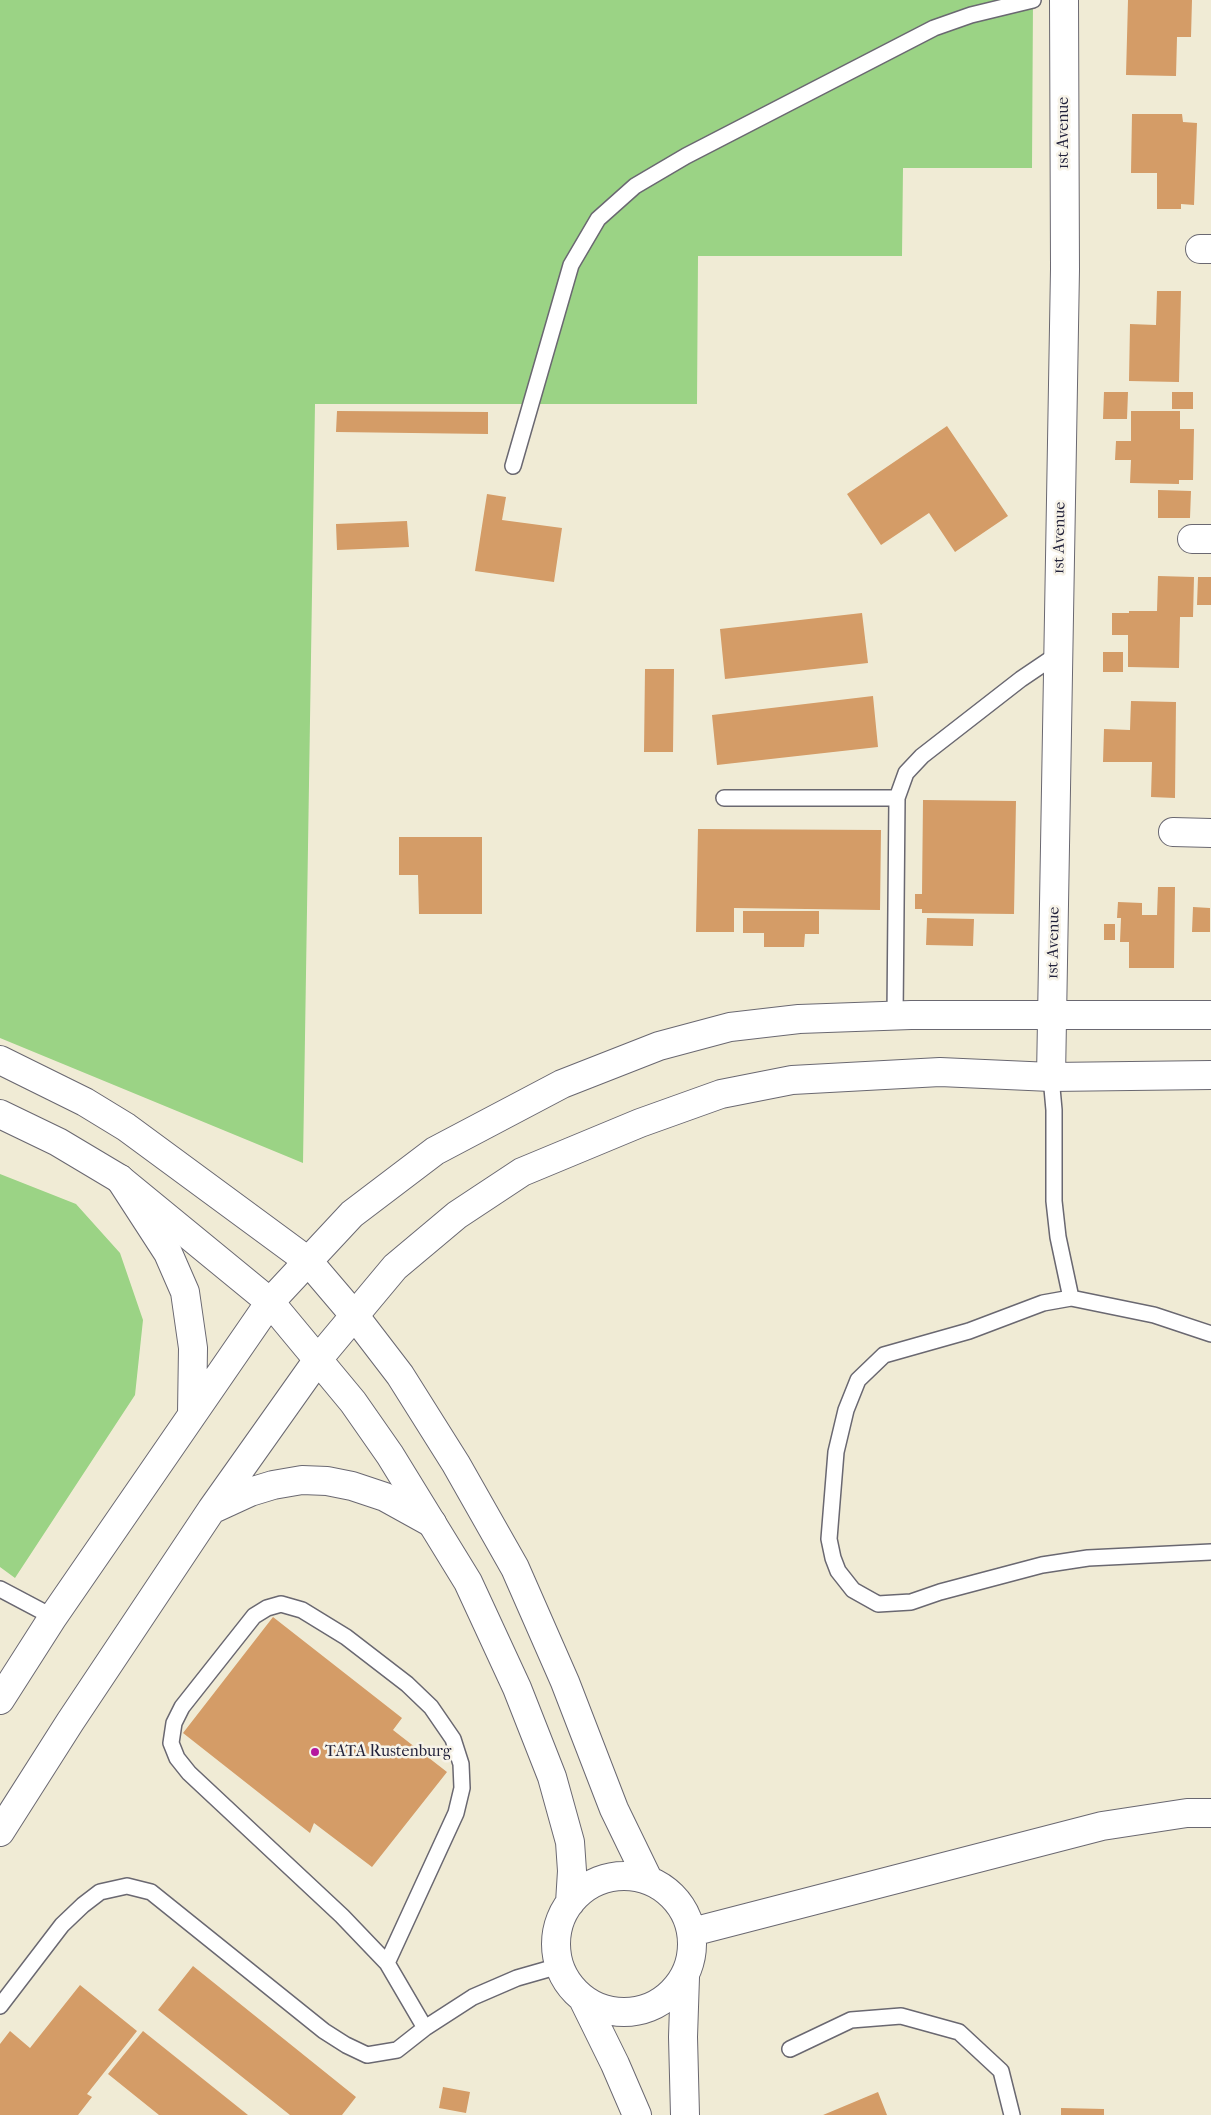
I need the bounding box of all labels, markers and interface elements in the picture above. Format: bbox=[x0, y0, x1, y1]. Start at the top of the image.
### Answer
street label: 1st Avenue bbox=[1054, 97, 1074, 169]
street label: 1st Avenue bbox=[1050, 502, 1070, 574]
street label: 1st Avenue bbox=[1044, 907, 1064, 979]
place label: TATA Rustenburg bbox=[325, 1742, 451, 1762]
marker: TATA Rustenburg bbox=[309, 1746, 321, 1758]

